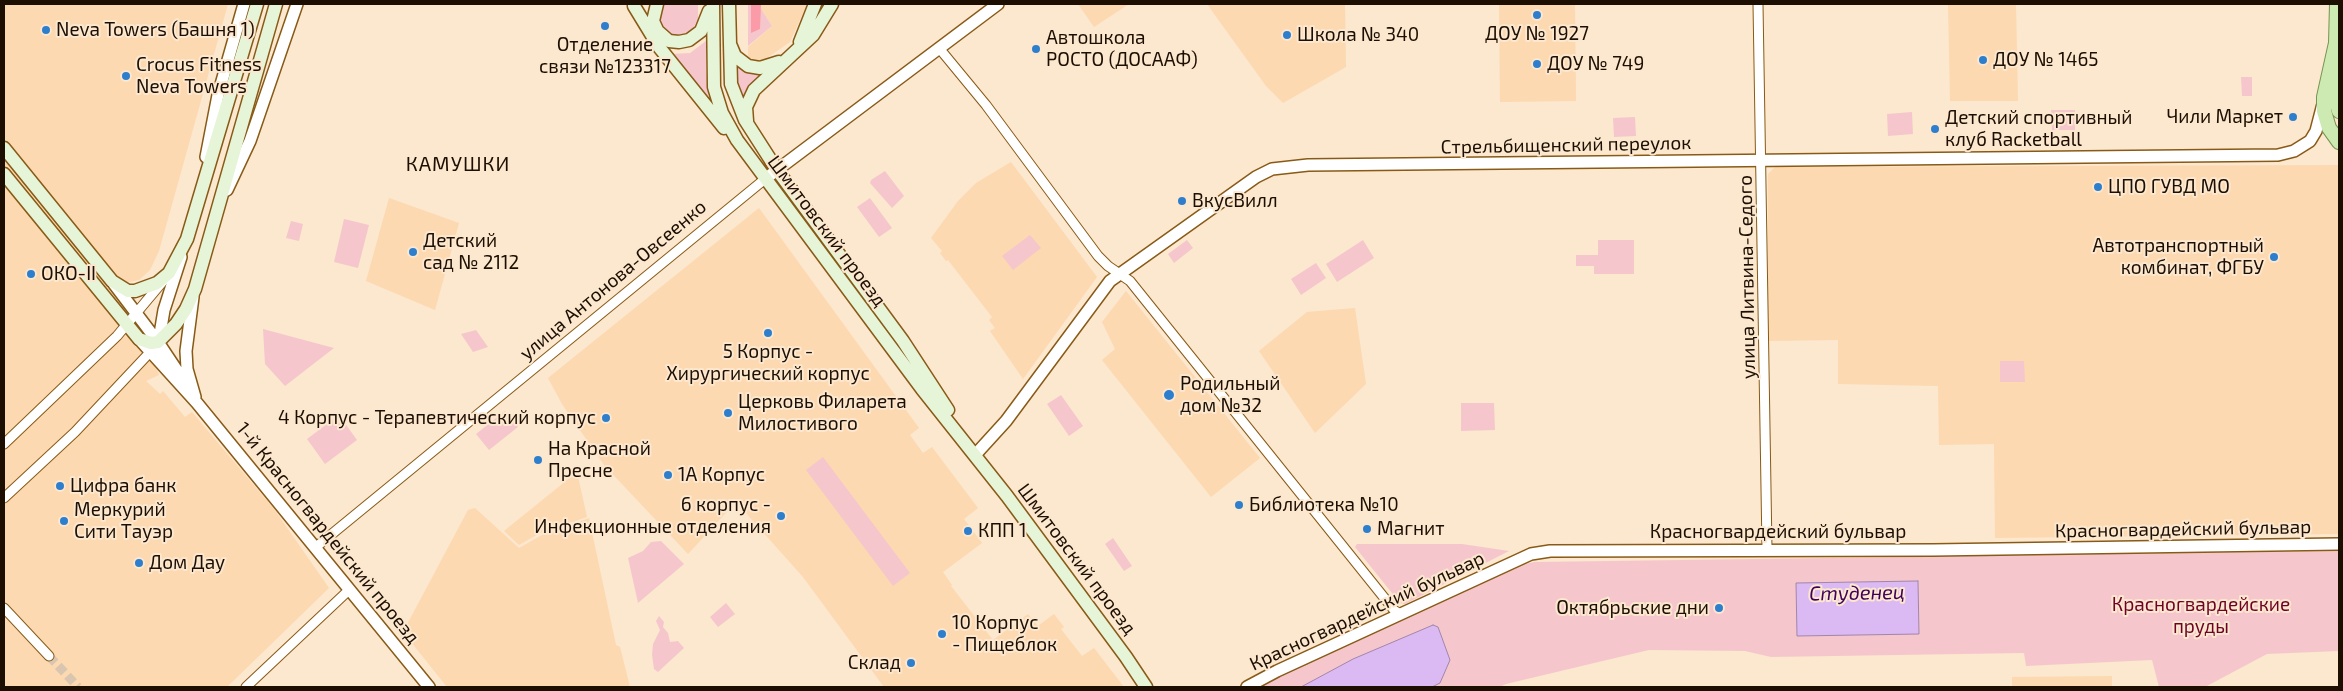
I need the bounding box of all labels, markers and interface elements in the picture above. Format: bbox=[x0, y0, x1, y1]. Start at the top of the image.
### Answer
marker: ДОУ № 1927 bbox=[1531, 9, 1543, 21]
place label: Neva Towers (Башня 1) bbox=[56, 19, 255, 41]
marker: Отделение связи №123317 bbox=[599, 20, 611, 32]
place label: ДОУ № 1927 bbox=[1485, 23, 1589, 45]
marker: Neva Towers (Башня 1) bbox=[40, 24, 52, 36]
place label: Школа № 340 bbox=[1297, 24, 1419, 46]
place label: Автошкола РОСТО (ДОСААФ) bbox=[1046, 27, 1198, 71]
marker: Школа № 340 bbox=[1281, 29, 1293, 41]
place label: Отделение связи №123317 bbox=[539, 34, 671, 78]
marker: Автошкола РОСТО (ДОСААФ) bbox=[1030, 43, 1042, 55]
place label: ДОУ № 1465 bbox=[1993, 49, 2098, 71]
place label: ДОУ № 749 bbox=[1547, 53, 1644, 75]
place label: Crocus Fitness Neva Towers bbox=[136, 54, 262, 98]
marker: ДОУ № 1465 bbox=[1977, 54, 1989, 66]
marker: ДОУ № 749 bbox=[1531, 58, 1543, 70]
marker: Crocus Fitness Neva Towers bbox=[120, 70, 132, 82]
place label: Чили Маркет bbox=[2166, 106, 2283, 128]
place label: Детский спортивный клуб Racketball bbox=[1945, 107, 2132, 151]
marker: Чили Маркет bbox=[2287, 111, 2299, 123]
marker: Детский спортивный клуб Racketball bbox=[1929, 123, 1941, 135]
street label: Стрельбищенский переулок bbox=[1440, 131, 1692, 159]
street label: Шмитовский проезд bbox=[763, 151, 891, 311]
district label: КАМУШКИ bbox=[405, 152, 511, 176]
street label: улица Литвина-Седого bbox=[1734, 175, 1760, 379]
place label: ЦПО ГУВД МО bbox=[2108, 176, 2230, 198]
marker: ЦПО ГУВД МО bbox=[2092, 181, 2104, 193]
place label: ВкусВилл bbox=[1192, 190, 1278, 212]
street label: улица Антонова-Овсеенко bbox=[515, 195, 711, 365]
marker: ВкусВилл bbox=[1176, 195, 1188, 207]
place label: Детский сад № 2112 bbox=[423, 230, 519, 274]
place label: Автотранспортный комбинат, ФГБУ bbox=[2093, 235, 2264, 279]
marker: Детский сад № 2112 bbox=[407, 246, 419, 258]
marker: Автотранспортный комбинат, ФГБУ bbox=[2268, 251, 2280, 263]
place label: ОКО-II bbox=[41, 263, 96, 285]
marker: ОКО-II bbox=[25, 268, 37, 280]
marker: 5 Корпус - Хирургический корпус bbox=[762, 327, 774, 339]
place label: 5 Корпус - Хирургический корпус bbox=[666, 341, 870, 385]
place label: Родильный дом №32 bbox=[1180, 373, 1280, 417]
marker: Родильный дом №32 bbox=[1162, 388, 1176, 402]
place label: Церковь Филарета Милостивого bbox=[738, 391, 907, 435]
place label: 4 Корпус - Терапевтический корпус bbox=[278, 407, 596, 429]
marker: Церковь Филарета Милостивого bbox=[722, 407, 734, 419]
marker: 4 Корпус - Терапевтический корпус bbox=[600, 412, 612, 424]
street label: 1-й Красногвардейский проезд bbox=[231, 418, 425, 648]
place label: На Красной Пресне bbox=[548, 438, 651, 482]
marker: На Красной Пресне bbox=[532, 454, 544, 466]
place label: 1А Корпус bbox=[678, 464, 765, 486]
marker: 1А Корпус bbox=[662, 469, 674, 481]
place label: Цифра банк bbox=[70, 475, 176, 497]
street label: Шмитовский проезд bbox=[1013, 479, 1141, 639]
marker: Цифра банк bbox=[54, 480, 66, 492]
place label: 6 корпус - Инфекционные отделения bbox=[534, 494, 771, 538]
place label: Библиотека №10 bbox=[1249, 494, 1399, 516]
place label: Меркурий Сити Тауэр bbox=[74, 499, 173, 543]
marker: Библиотека №10 bbox=[1233, 499, 1245, 511]
marker: 6 корпус - Инфекционные отделения bbox=[775, 510, 787, 522]
marker: Меркурий Сити Тауэр bbox=[58, 515, 70, 527]
street label: Красногвардейский бульвар bbox=[2055, 515, 2311, 543]
place label: Магнит bbox=[1377, 518, 1444, 540]
place label: КПП 1 bbox=[978, 520, 1027, 542]
street label: Красногвардейский бульвар bbox=[1650, 521, 1906, 543]
marker: Магнит bbox=[1361, 523, 1373, 535]
marker: КПП 1 bbox=[962, 525, 974, 537]
street label: Красногвардейский бульвар bbox=[1246, 546, 1488, 676]
place label: Дом Дау bbox=[149, 552, 225, 574]
marker: Дом Дау bbox=[133, 557, 145, 569]
water label: Студенец bbox=[1809, 580, 1905, 606]
park label: Красногвардейские пруды bbox=[2112, 594, 2290, 638]
place label: Октябрьские дни bbox=[1556, 597, 1709, 619]
marker: Октябрьские дни bbox=[1713, 602, 1725, 614]
place label: 10 Корпус - Пищеблок bbox=[952, 612, 1057, 656]
marker: 10 Корпус - Пищеблок bbox=[936, 628, 948, 640]
place label: Склад bbox=[848, 652, 901, 674]
marker: Склад bbox=[905, 657, 917, 669]

